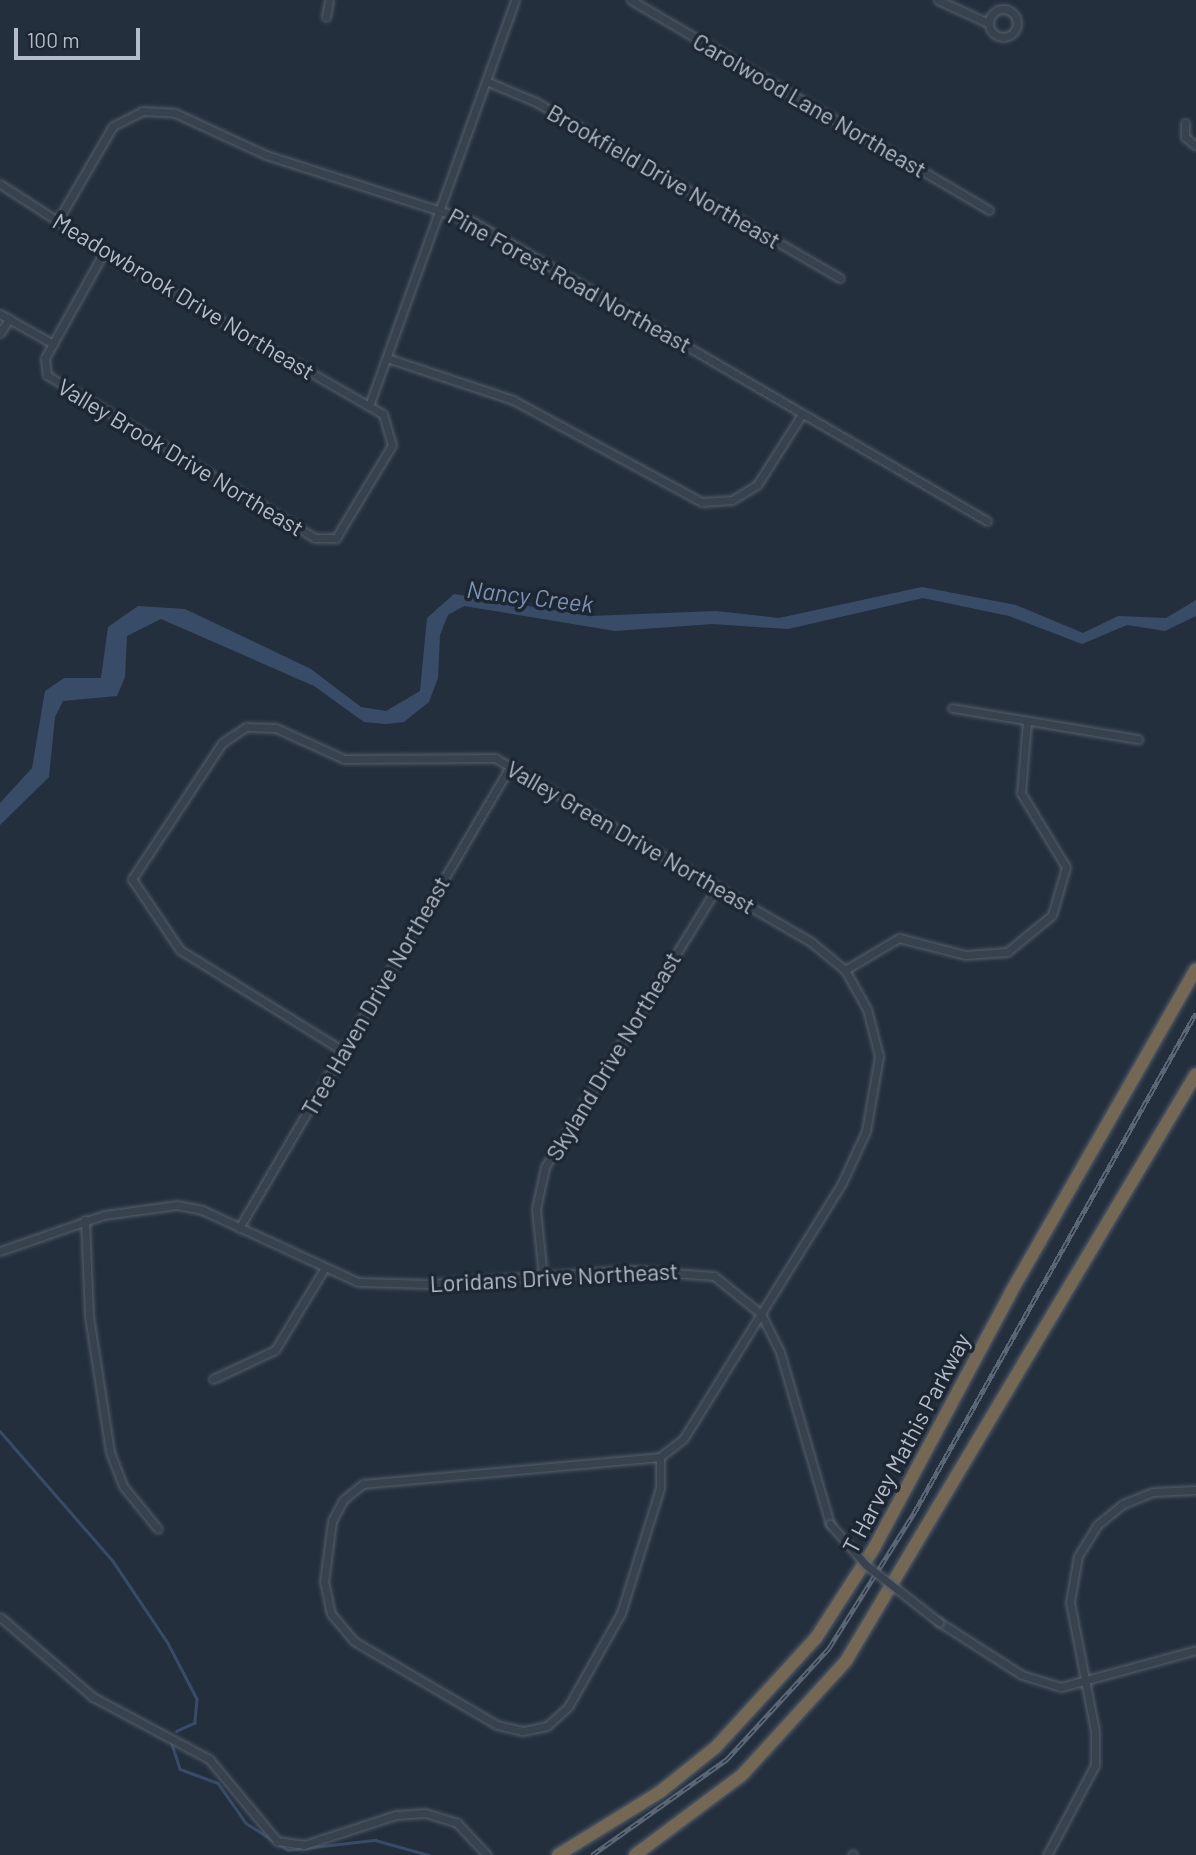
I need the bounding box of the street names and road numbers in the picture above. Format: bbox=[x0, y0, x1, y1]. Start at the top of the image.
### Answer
street label: Carolwood Lane Northeast bbox=[688, 27, 932, 183]
street label: Brookfield Drive Northeast bbox=[543, 98, 785, 254]
street label: Pine Forest Road Northeast bbox=[444, 202, 696, 358]
street label: Meadowbrook Drive Northeast bbox=[48, 207, 320, 385]
street label: Valley Brook Drive Northeast bbox=[53, 372, 309, 542]
street label: Valley Green Drive Northeast bbox=[502, 754, 760, 920]
street label: Tree Haven Drive Northeast bbox=[295, 871, 455, 1121]
street label: Skyland Drive Northeast bbox=[540, 947, 686, 1165]
street label: Loridans Drive Northeast bbox=[429, 1257, 679, 1297]
street label: T Harvey Mathis Parkway bbox=[836, 1328, 976, 1558]

